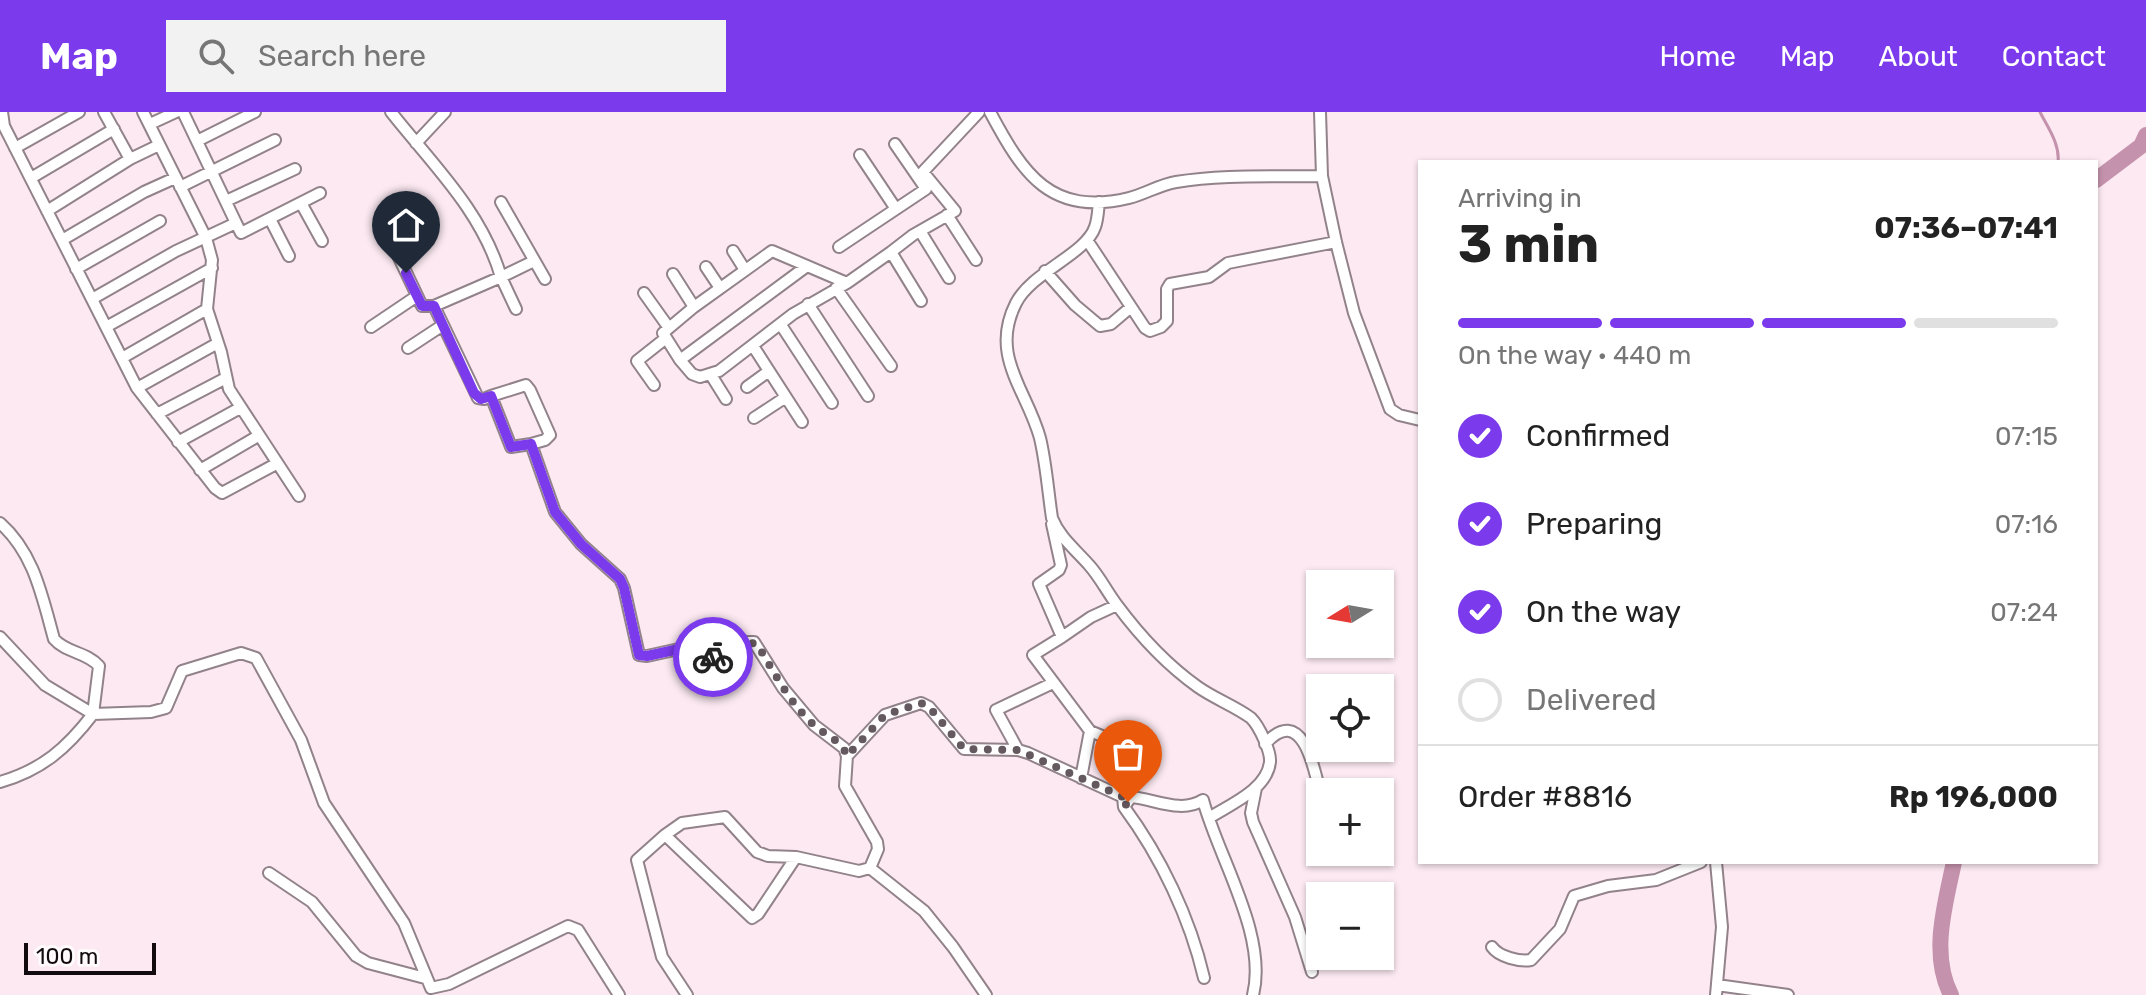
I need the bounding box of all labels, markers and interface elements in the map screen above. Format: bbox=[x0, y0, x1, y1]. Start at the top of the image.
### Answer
search box bbox=[166, 20, 726, 92]
text: Map bbox=[40, 33, 118, 79]
icon: search bbox=[194, 34, 238, 78]
text: Search here bbox=[258, 38, 426, 74]
text: Home bbox=[1659, 40, 1736, 73]
text: Map bbox=[1780, 40, 1834, 73]
text: About bbox=[1878, 40, 1958, 73]
text: Contact bbox=[2002, 40, 2106, 73]
text: Arriving in bbox=[1458, 183, 1582, 214]
pin bbox=[372, 191, 440, 273]
icon: home bbox=[384, 203, 428, 247]
text: 07:36–07:41 bbox=[1874, 210, 2058, 246]
text: 3 min bbox=[1458, 213, 1599, 275]
text: On the way · 440 m bbox=[1458, 340, 1691, 371]
icon: check bbox=[1458, 414, 1502, 458]
text: Confirmed bbox=[1526, 418, 1670, 454]
text: 07:15 bbox=[1995, 421, 2058, 452]
icon: check bbox=[1458, 502, 1502, 546]
text: Preparing bbox=[1526, 506, 1662, 542]
text: 07:16 bbox=[1995, 509, 2058, 540]
north arrow bbox=[1306, 570, 1394, 658]
map controls bbox=[1306, 570, 1394, 970]
icon: check bbox=[1458, 590, 1502, 634]
text: On the way bbox=[1526, 594, 1681, 630]
text: 07:24 bbox=[1990, 597, 2058, 628]
courier bbox=[673, 617, 753, 697]
icon: bike bbox=[691, 635, 735, 679]
button: locate bbox=[1306, 674, 1394, 762]
text: Delivered bbox=[1526, 682, 1657, 718]
pin bbox=[1094, 720, 1162, 802]
icon: bag bbox=[1106, 732, 1150, 776]
button: + bbox=[1306, 778, 1394, 866]
text: Order #8816 bbox=[1458, 779, 1632, 815]
text: Rp 196,000 bbox=[1889, 779, 2058, 815]
button: − bbox=[1306, 882, 1394, 970]
scale bar bbox=[24, 939, 156, 975]
text: 100 m bbox=[36, 943, 98, 970]

